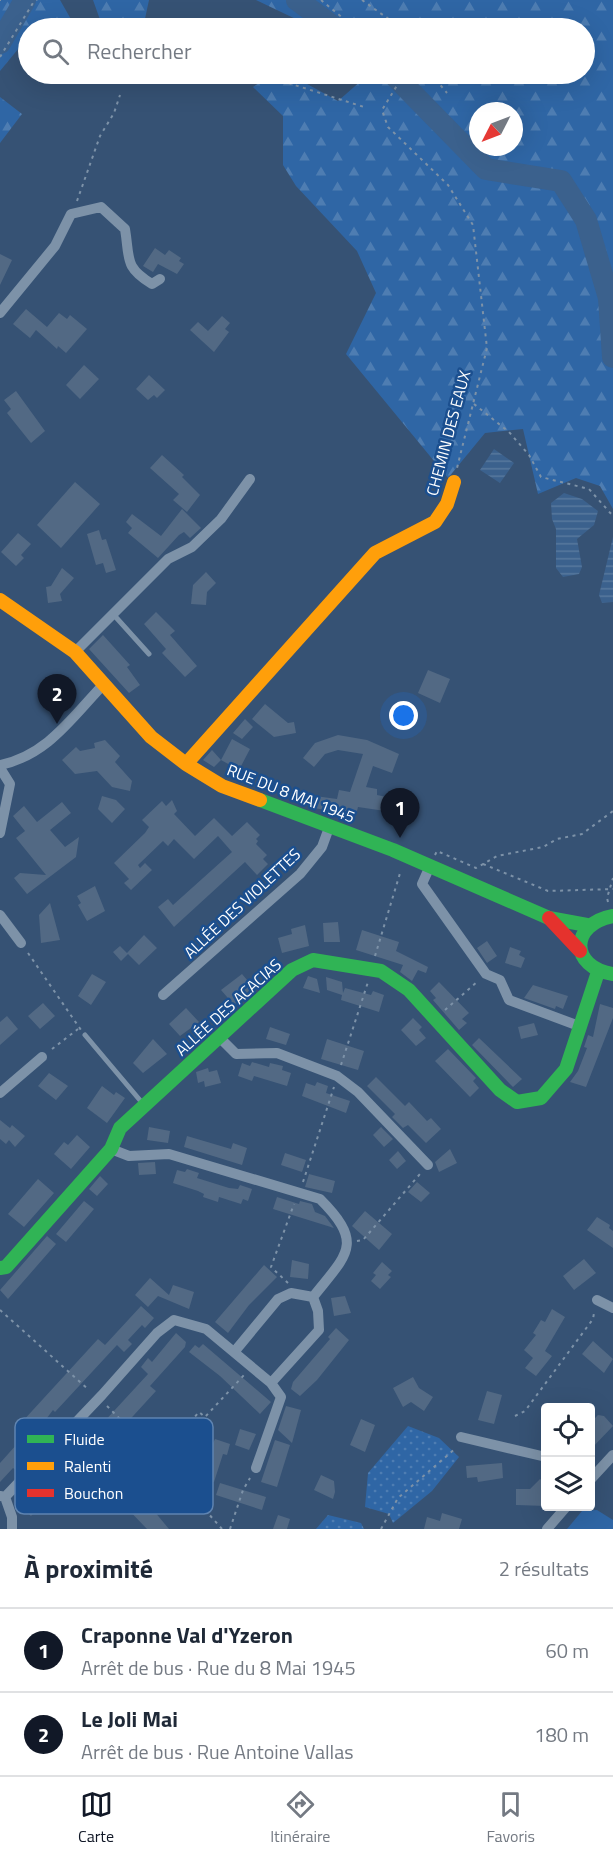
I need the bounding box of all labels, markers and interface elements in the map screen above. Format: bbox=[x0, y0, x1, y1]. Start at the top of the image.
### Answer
search box bbox=[18, 18, 595, 84]
text: Rechercher bbox=[87, 34, 192, 68]
icon: search bbox=[39, 35, 72, 68]
north arrow bbox=[469, 102, 523, 156]
street label: CHEMIN DES EAUX bbox=[420, 368, 476, 498]
pin: 2 bbox=[38, 674, 76, 724]
your location bbox=[389, 701, 418, 730]
street label: RUE DU 8 MAI 1945 bbox=[223, 758, 359, 828]
pin: 1 bbox=[380, 788, 420, 838]
street label: ALLÉE DES VIOLETTES bbox=[178, 842, 306, 964]
street label: ALLÉE DES ACACIAS bbox=[170, 953, 286, 1061]
map controls bbox=[541, 1403, 595, 1511]
button: locate bbox=[541, 1403, 595, 1457]
legend bbox=[15, 1418, 213, 1514]
text: Fluide bbox=[64, 1427, 105, 1451]
text: Ralenti bbox=[64, 1454, 111, 1478]
button: layers bbox=[541, 1457, 595, 1511]
text: Bouchon bbox=[64, 1481, 123, 1505]
text: À proximité bbox=[24, 1549, 153, 1588]
text: 2 résultats bbox=[499, 1553, 589, 1584]
text: Craponne Val d'Yzeron bbox=[81, 1618, 293, 1652]
text: 1 bbox=[38, 1635, 49, 1666]
text: 60 m bbox=[545, 1635, 589, 1666]
text: Arrêt de bus · Rue du 8 Mai 1945 bbox=[81, 1652, 356, 1683]
text: Le Joli Mai bbox=[81, 1702, 178, 1736]
text: 2 bbox=[38, 1719, 49, 1750]
text: 180 m bbox=[534, 1719, 589, 1750]
text: Arrêt de bus · Rue Antoine Vallas bbox=[81, 1736, 354, 1767]
tab: Carte bbox=[78, 1788, 114, 1848]
tab: Itinéraire bbox=[270, 1788, 330, 1848]
tab: Favoris bbox=[487, 1788, 535, 1848]

